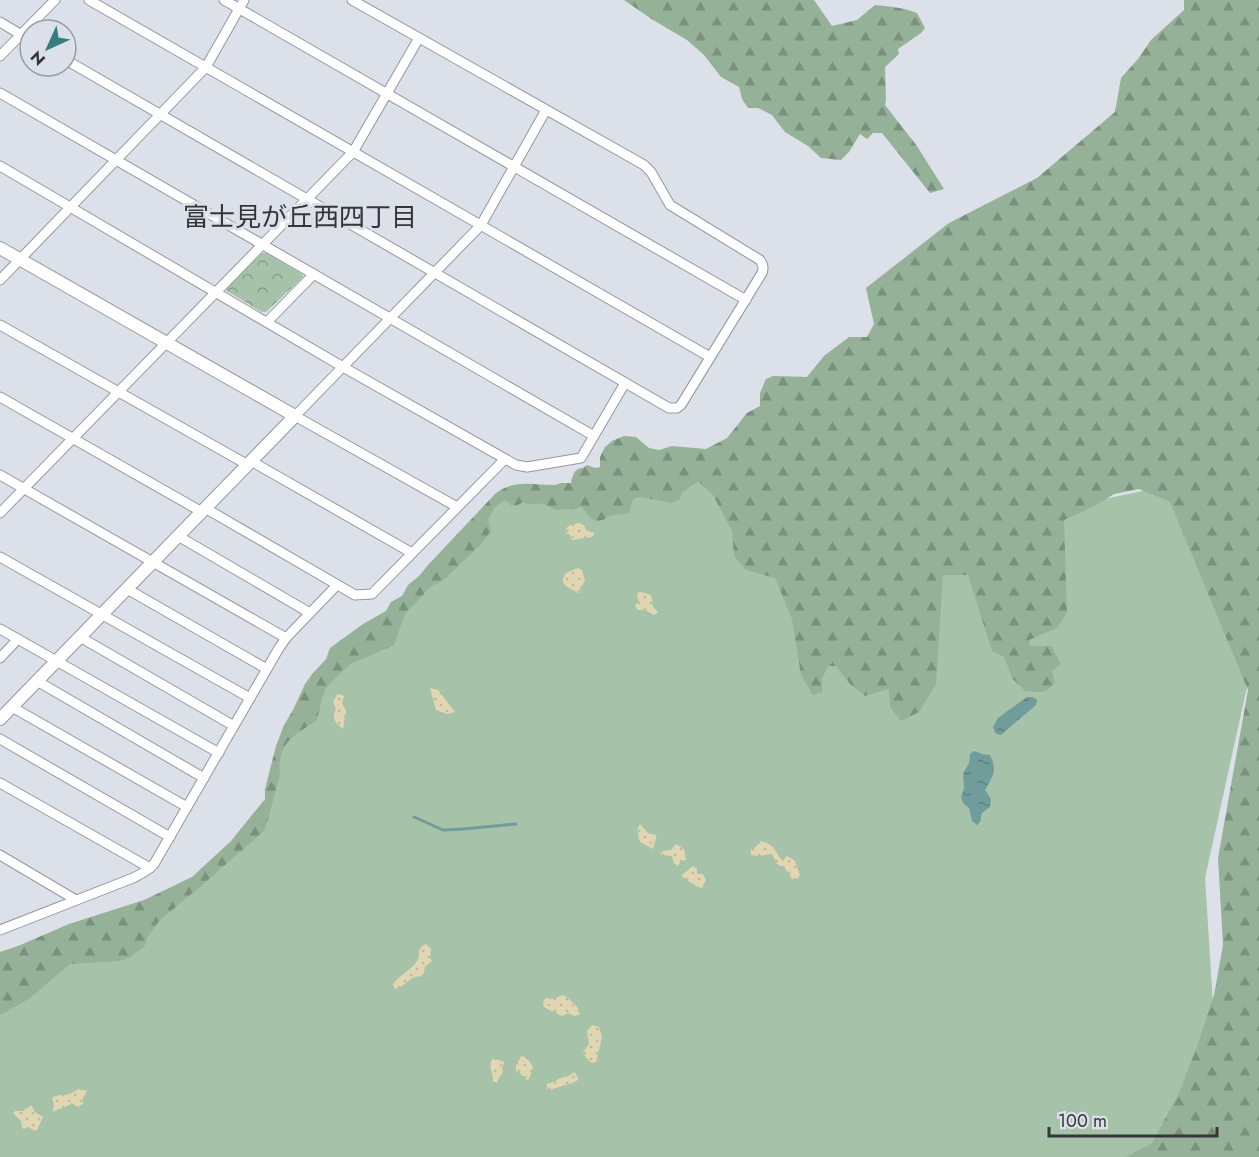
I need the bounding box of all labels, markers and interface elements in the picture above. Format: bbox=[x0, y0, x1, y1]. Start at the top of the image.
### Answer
north arrow bbox=[18, 18, 78, 78]
text: N bbox=[25, 46, 50, 71]
district label: 富士見が丘西四丁目 bbox=[183, 198, 417, 236]
scale bar bbox=[1049, 1100, 1217, 1138]
text: 100 m bbox=[1058, 1108, 1107, 1134]

